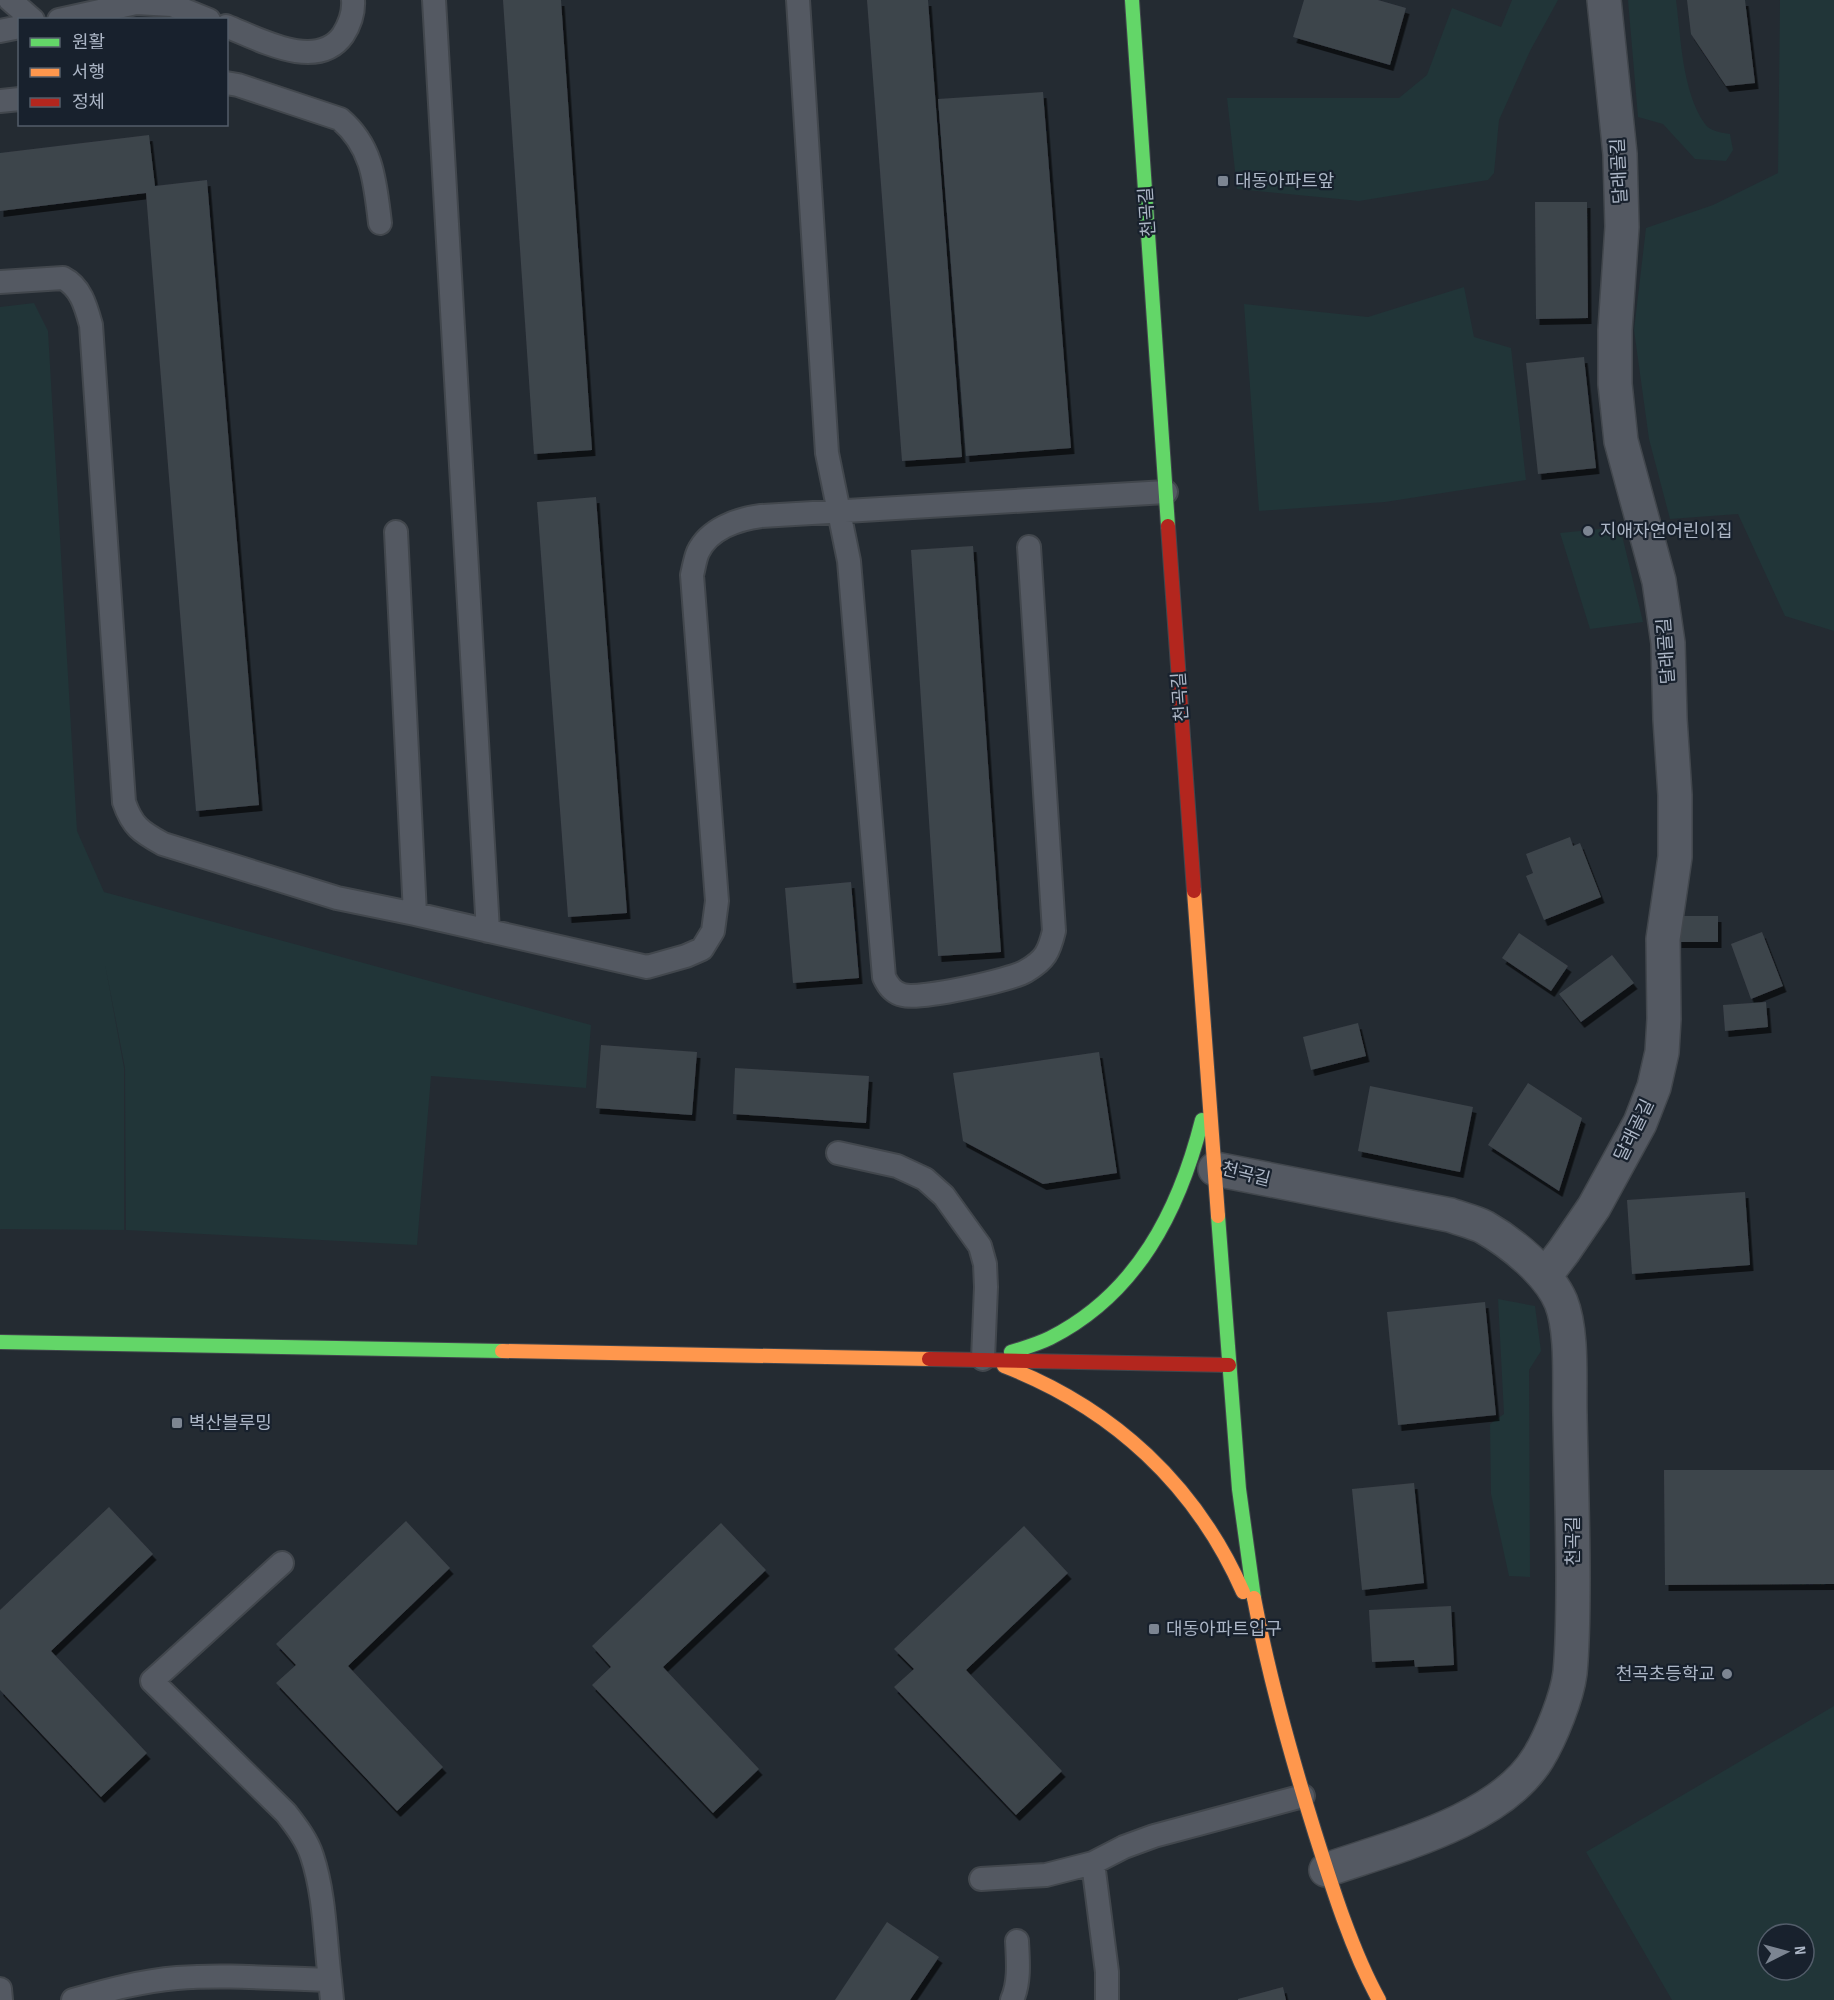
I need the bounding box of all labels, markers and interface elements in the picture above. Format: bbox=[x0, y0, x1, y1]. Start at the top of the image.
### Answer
legend bbox=[18, 18, 228, 126]
text: 원활 bbox=[72, 32, 105, 53]
text: 서행 bbox=[72, 62, 105, 83]
text: 정체 bbox=[72, 92, 105, 113]
street label: 달래골길 bbox=[1607, 137, 1632, 205]
place label: 대동아파트앞 bbox=[1235, 171, 1334, 192]
marker: 대동아파트앞 bbox=[1216, 174, 1230, 188]
street label: 천곡길 bbox=[1135, 186, 1160, 237]
place label: 지애자연어린이집 bbox=[1600, 521, 1732, 542]
marker: 지애자연어린이집 bbox=[1581, 524, 1595, 538]
street label: 달래골길 bbox=[1654, 617, 1679, 685]
street label: 천곡길 bbox=[1168, 671, 1193, 722]
street label: 달래골길 bbox=[1610, 1096, 1658, 1165]
street label: 천곡길 bbox=[1219, 1158, 1273, 1191]
place label: 벽산블루밍 bbox=[189, 1413, 272, 1434]
marker: 벽산블루밍 bbox=[170, 1416, 184, 1430]
street label: 천곡길 bbox=[1563, 1516, 1584, 1566]
place label: 대동아파트입구 bbox=[1166, 1619, 1282, 1640]
marker: 대동아파트입구 bbox=[1147, 1622, 1161, 1636]
place label: 천곡초등학교 bbox=[1616, 1664, 1715, 1685]
marker: 천곡초등학교 bbox=[1720, 1667, 1734, 1681]
north arrow bbox=[1756, 1922, 1816, 1982]
text: N bbox=[1790, 1945, 1809, 1956]

